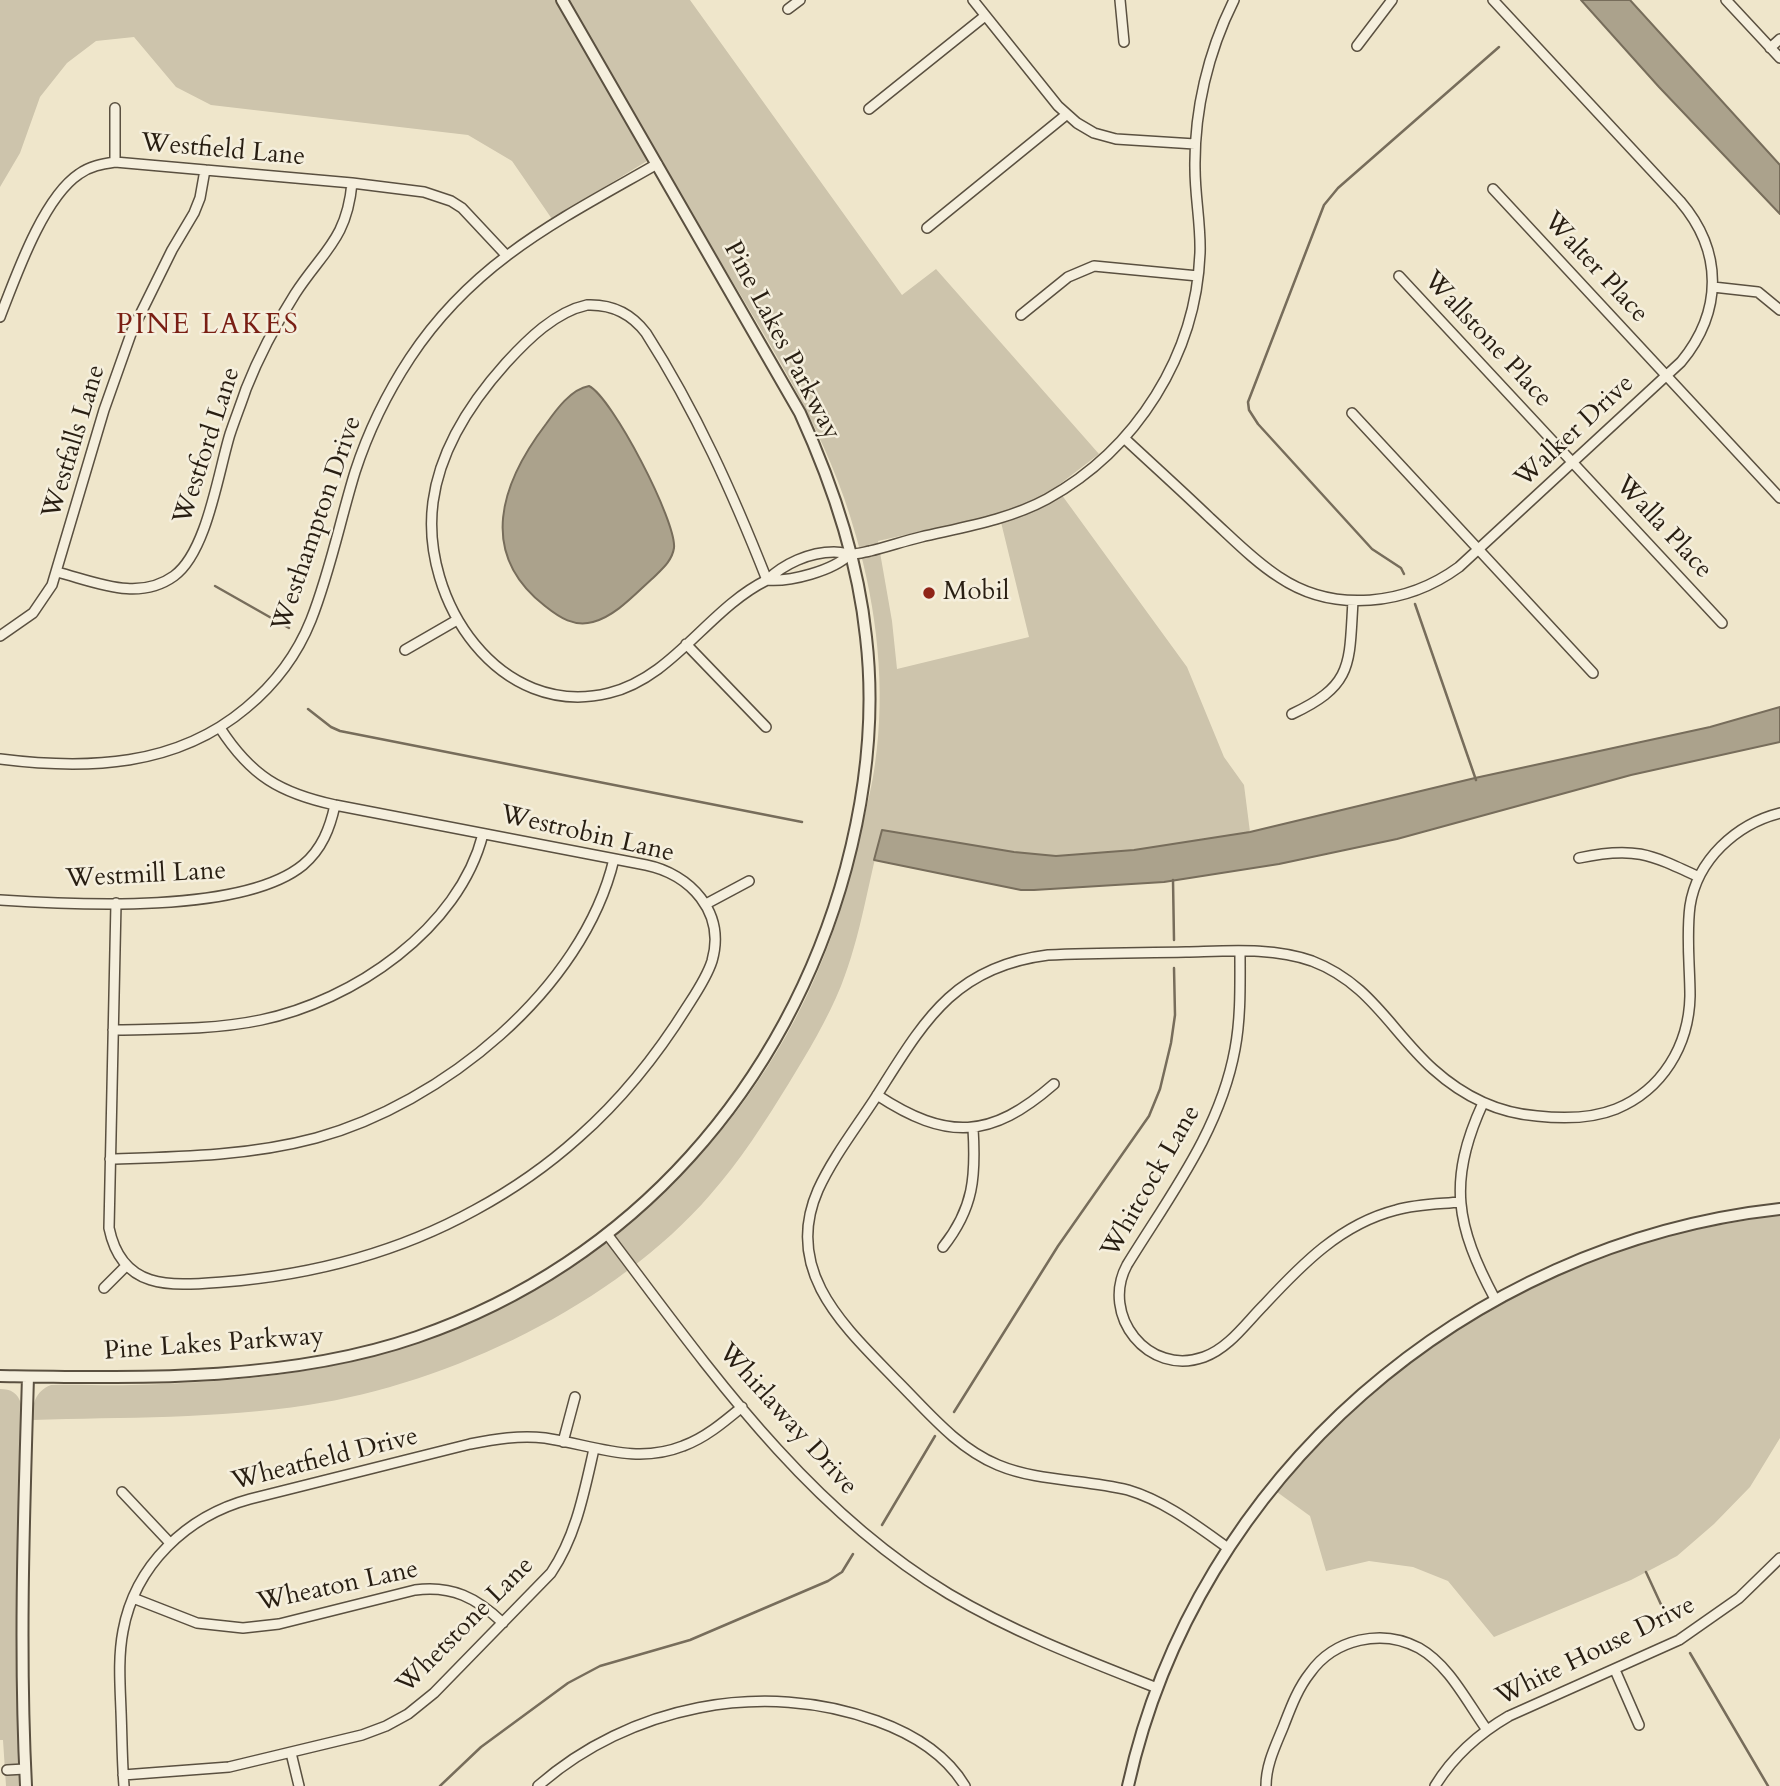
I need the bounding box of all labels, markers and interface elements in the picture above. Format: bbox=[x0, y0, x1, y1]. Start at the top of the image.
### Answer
street label: Westfield Lane bbox=[140, 128, 306, 174]
street label: Walter Place bbox=[1536, 206, 1654, 330]
street label: Pine Lakes Parkway bbox=[715, 236, 847, 446]
street label: Wallstone Place bbox=[1416, 266, 1558, 414]
district label: PINE LAKES bbox=[117, 310, 299, 344]
street label: Westfalls Lane bbox=[37, 361, 113, 523]
street label: Westford Lane bbox=[168, 364, 248, 528]
street label: Walker Drive bbox=[1509, 369, 1641, 495]
street label: Westhampton Drive bbox=[267, 412, 369, 636]
street label: Walla Place bbox=[1608, 470, 1718, 586]
place label: Mobil bbox=[943, 577, 1009, 609]
marker: Mobil bbox=[921, 585, 937, 601]
street label: Westrobin Lane bbox=[497, 800, 677, 870]
street label: Westmill Lane bbox=[65, 856, 227, 896]
street label: Whitcock Lane bbox=[1096, 1100, 1208, 1264]
street label: Pine Lakes Parkway bbox=[103, 1322, 325, 1368]
street label: Whirlaway Drive bbox=[711, 1338, 863, 1502]
street label: Wheatfield Drive bbox=[229, 1422, 421, 1498]
street label: Whetstone Lane bbox=[391, 1551, 541, 1701]
street label: Wheaton Lane bbox=[255, 1555, 421, 1619]
street label: White House Drive bbox=[1491, 1590, 1701, 1714]

